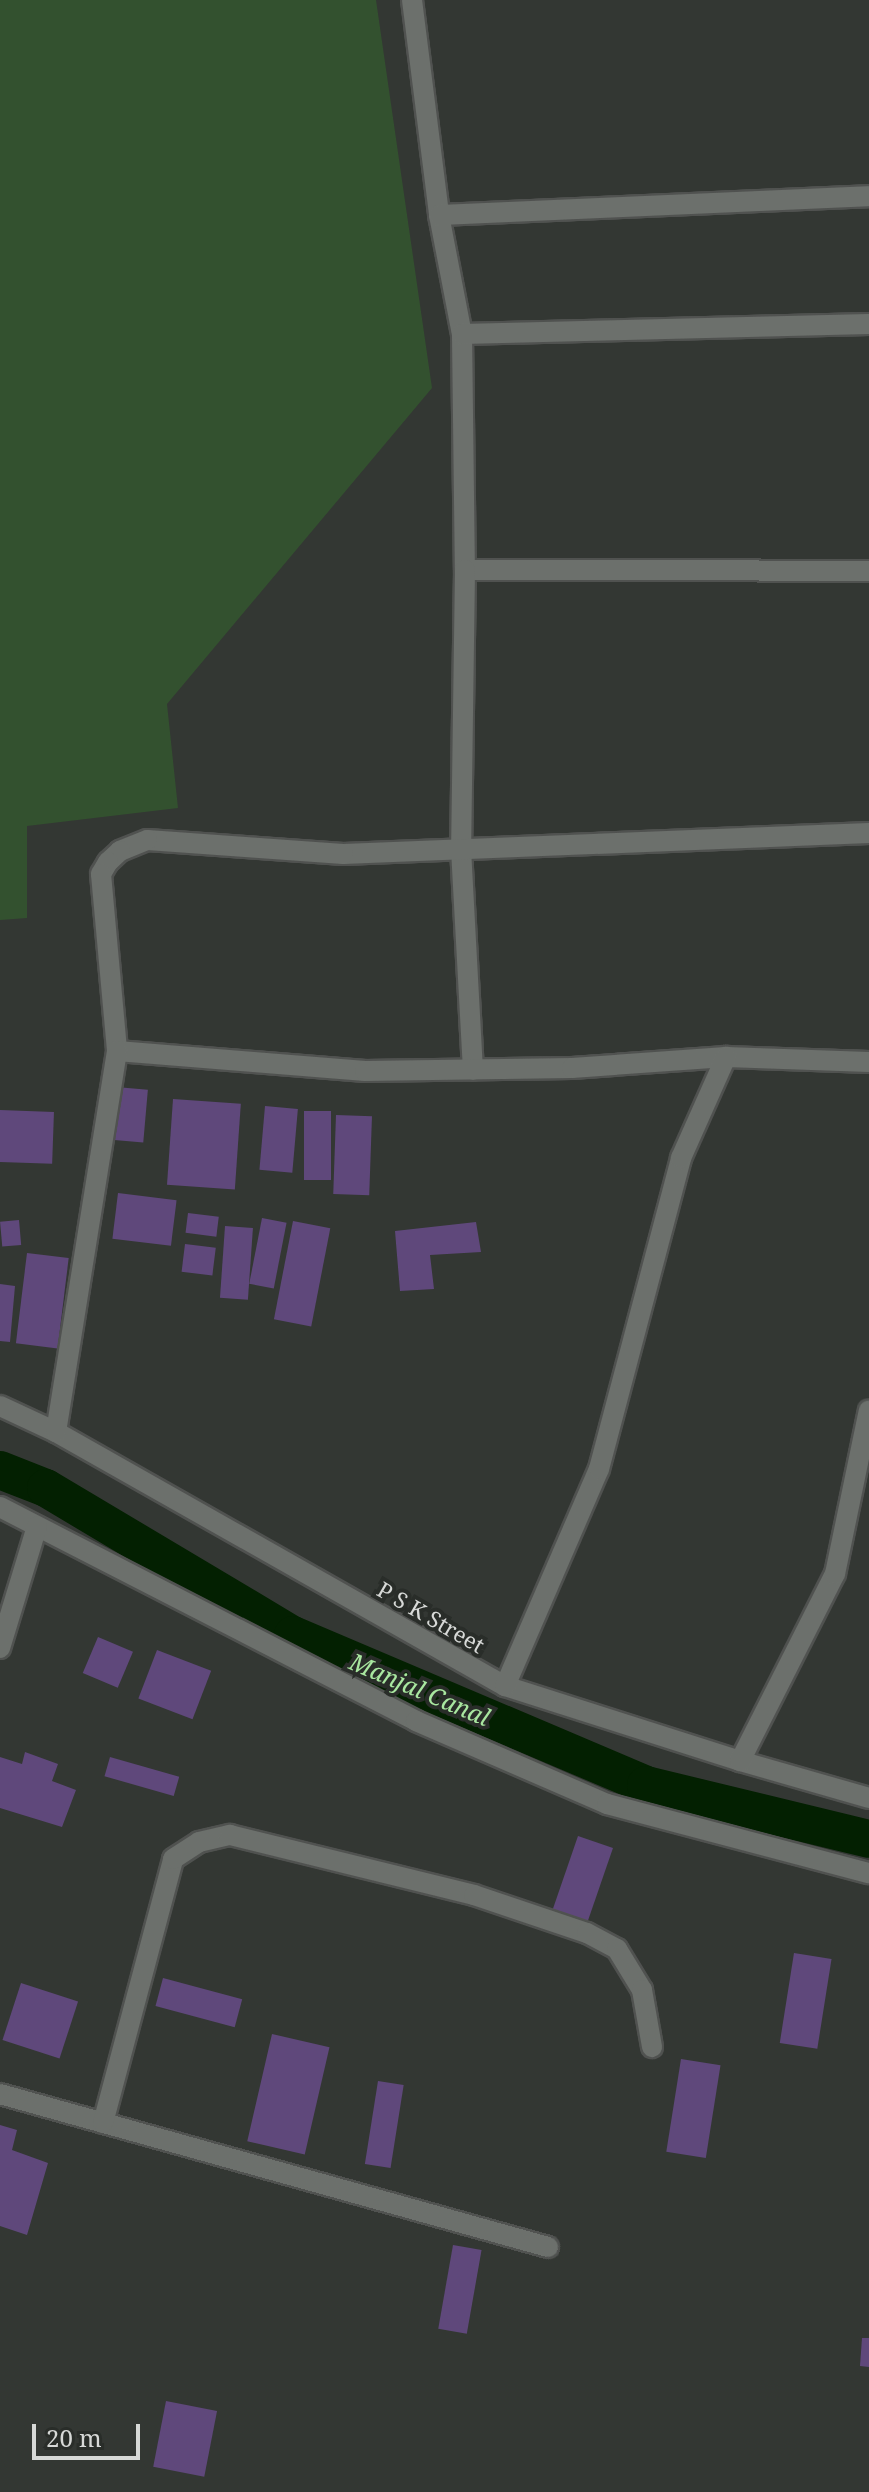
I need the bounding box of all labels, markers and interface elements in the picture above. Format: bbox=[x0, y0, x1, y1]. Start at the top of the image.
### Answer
street label: P S K Street bbox=[373, 1576, 489, 1658]
water label: Manjal Canal bbox=[345, 1646, 495, 1732]
scale bar bbox=[36, 2408, 144, 2458]
text: 20 m bbox=[46, 2421, 102, 2454]

